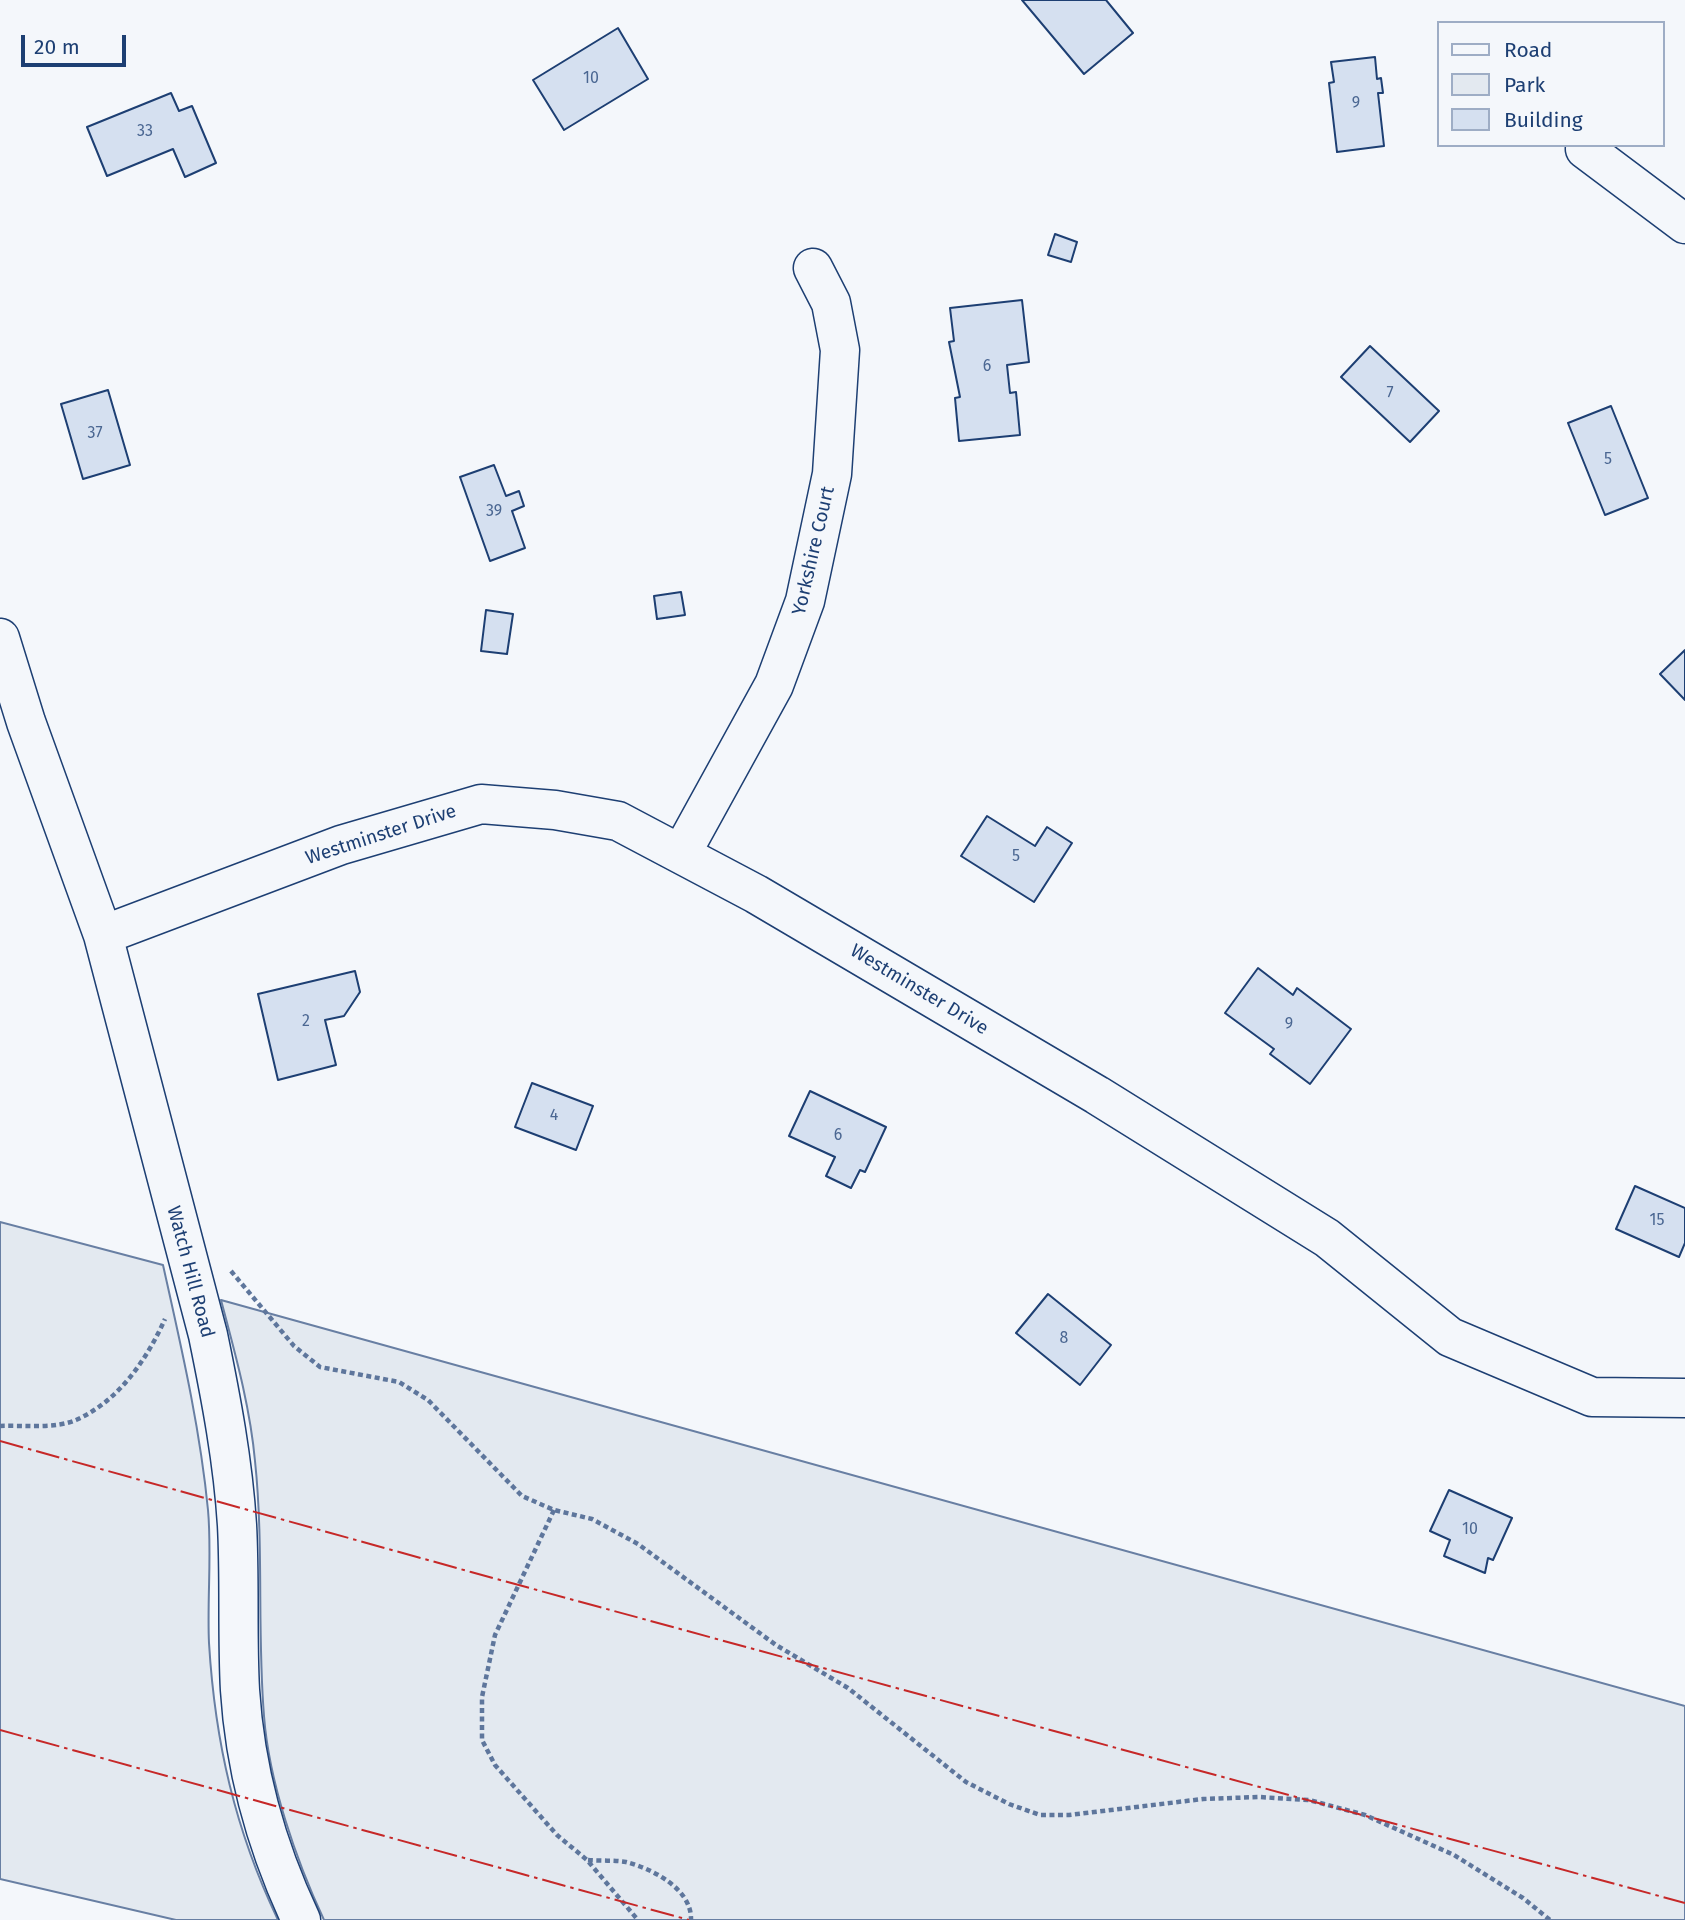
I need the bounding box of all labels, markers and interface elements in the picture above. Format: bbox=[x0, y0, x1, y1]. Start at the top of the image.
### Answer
scale bar bbox=[24, 21, 130, 65]
legend bbox=[1436, 21, 1664, 147]
text: 20 m bbox=[34, 34, 80, 60]
text: Road bbox=[1504, 37, 1552, 63]
house number: 10 bbox=[583, 69, 599, 89]
text: Park bbox=[1504, 72, 1545, 98]
house number: 9 bbox=[1352, 94, 1360, 114]
text: Building bbox=[1504, 107, 1583, 133]
house number: 33 bbox=[137, 122, 153, 142]
house number: 6 bbox=[983, 357, 991, 377]
house number: 7 bbox=[1386, 384, 1394, 404]
house number: 37 bbox=[87, 424, 103, 444]
house number: 5 bbox=[1604, 450, 1612, 470]
street label: Yorkshire Court bbox=[788, 484, 840, 618]
house number: 39 bbox=[486, 502, 502, 522]
street label: Westminster Drive bbox=[303, 800, 459, 870]
house number: 5 bbox=[1012, 847, 1020, 867]
street label: Westminster Drive bbox=[846, 940, 992, 1040]
house number: 2 bbox=[302, 1012, 310, 1032]
house number: 9 bbox=[1285, 1015, 1293, 1035]
house number: 4 bbox=[550, 1106, 558, 1126]
house number: 6 bbox=[834, 1126, 842, 1146]
street label: Watch Hill Road bbox=[161, 1204, 219, 1340]
house number: 15 bbox=[1650, 1211, 1664, 1231]
house number: 8 bbox=[1060, 1329, 1068, 1349]
house number: 10 bbox=[1462, 1520, 1478, 1540]

